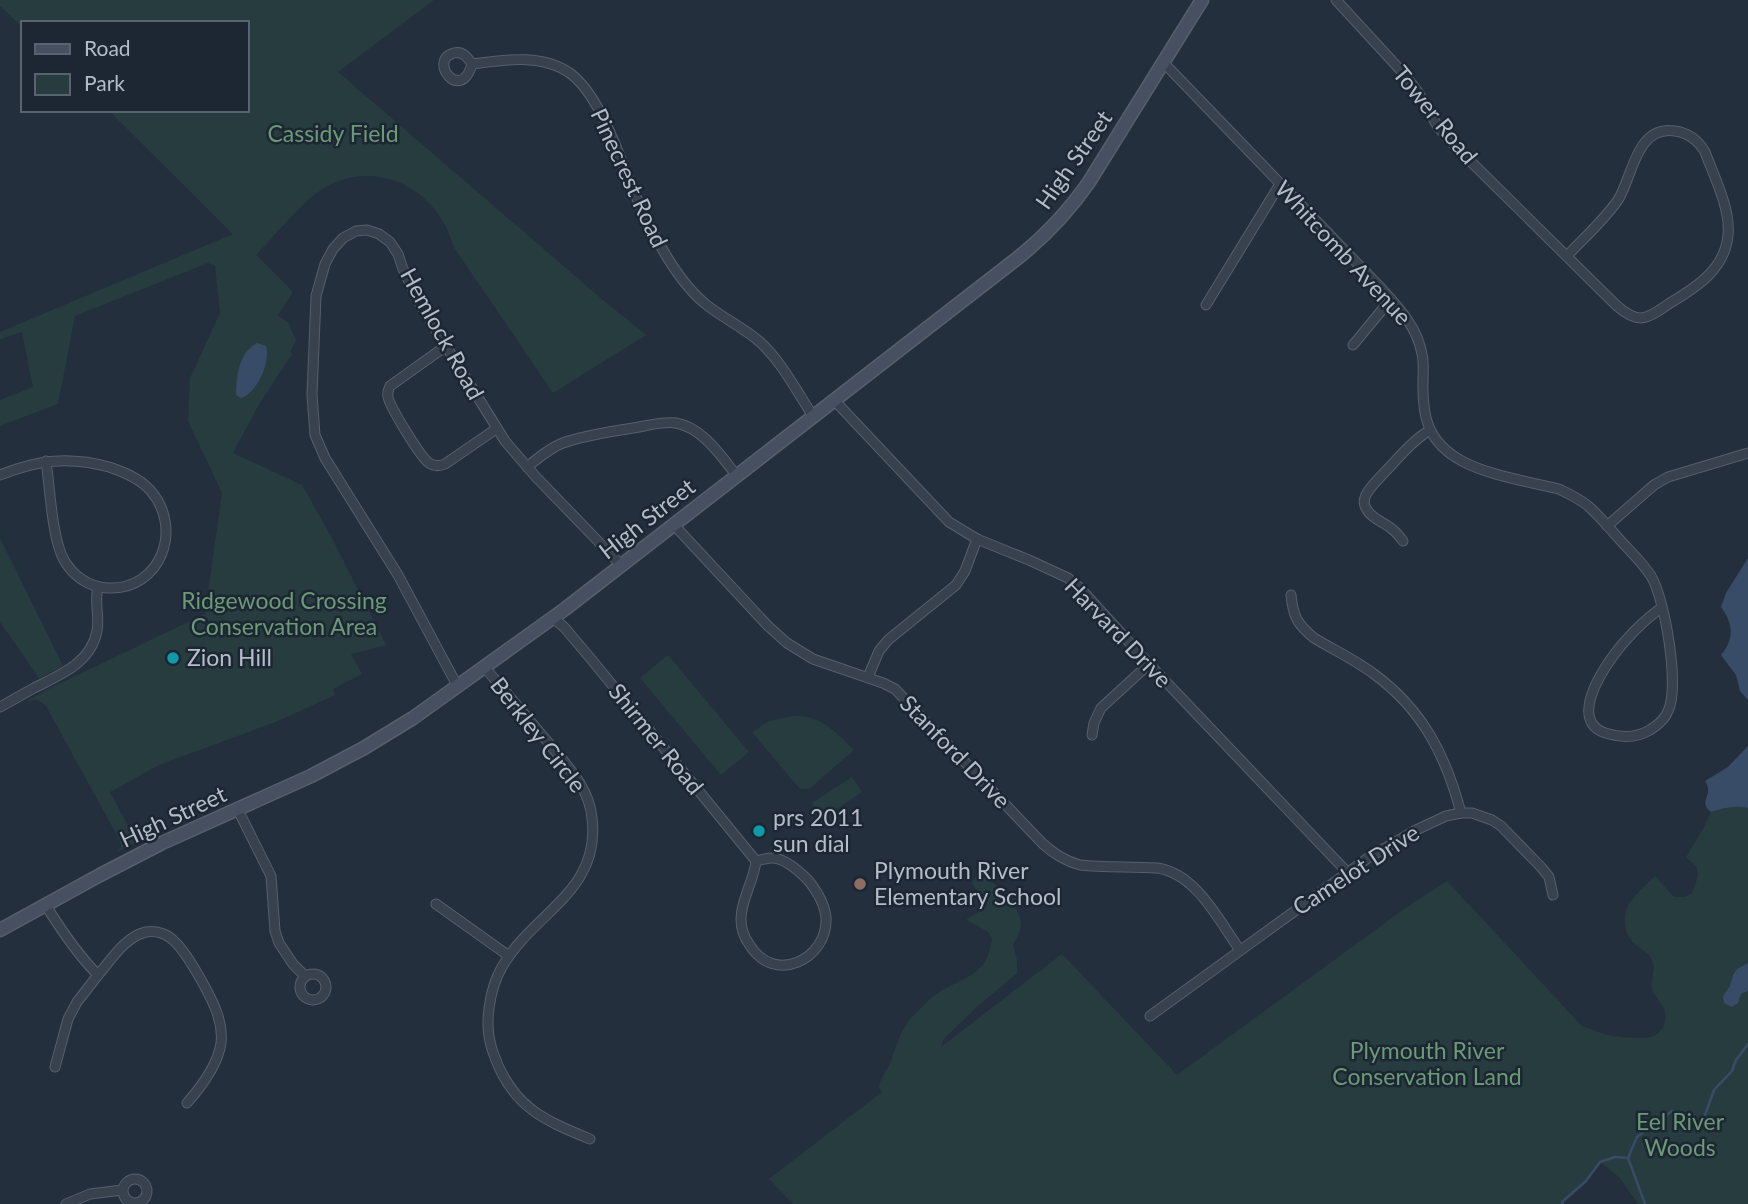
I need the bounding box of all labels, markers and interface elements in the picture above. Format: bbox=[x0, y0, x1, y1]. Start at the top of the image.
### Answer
legend bbox=[21, 21, 248, 112]
text: Road bbox=[84, 35, 131, 60]
street label: Tower Road bbox=[1388, 60, 1484, 169]
text: Park bbox=[84, 70, 125, 95]
street label: Pinecrest Road bbox=[585, 104, 674, 252]
street label: High Street bbox=[1029, 104, 1118, 214]
park label: Cassidy Field bbox=[267, 119, 399, 147]
street label: Whitcomb Avenue bbox=[1270, 174, 1418, 330]
street label: Hemlock Road bbox=[395, 263, 491, 404]
street label: High Street bbox=[593, 472, 701, 564]
street label: Harvard Drive bbox=[1059, 572, 1178, 693]
park label: Ridgewood Crossing Conservation Area bbox=[181, 586, 387, 640]
place label: Zion Hill bbox=[187, 643, 272, 671]
marker: Zion Hill bbox=[165, 650, 181, 666]
street label: Berkley Circle bbox=[485, 671, 593, 798]
street label: Shirmer Road bbox=[603, 677, 710, 800]
street label: Stanford Drive bbox=[895, 689, 1017, 814]
street label: High Street bbox=[115, 779, 231, 853]
place label: prs 2011 sun dial bbox=[773, 803, 863, 857]
street label: Camelot Drive bbox=[1287, 818, 1424, 920]
marker: prs 2011 sun dial bbox=[751, 823, 767, 839]
place label: Plymouth River Elementary School bbox=[874, 856, 1061, 910]
marker: Plymouth River Elementary School bbox=[852, 876, 868, 892]
park label: Plymouth River Conservation Land bbox=[1332, 1036, 1522, 1090]
park label: Eel River Woods bbox=[1636, 1107, 1725, 1161]

